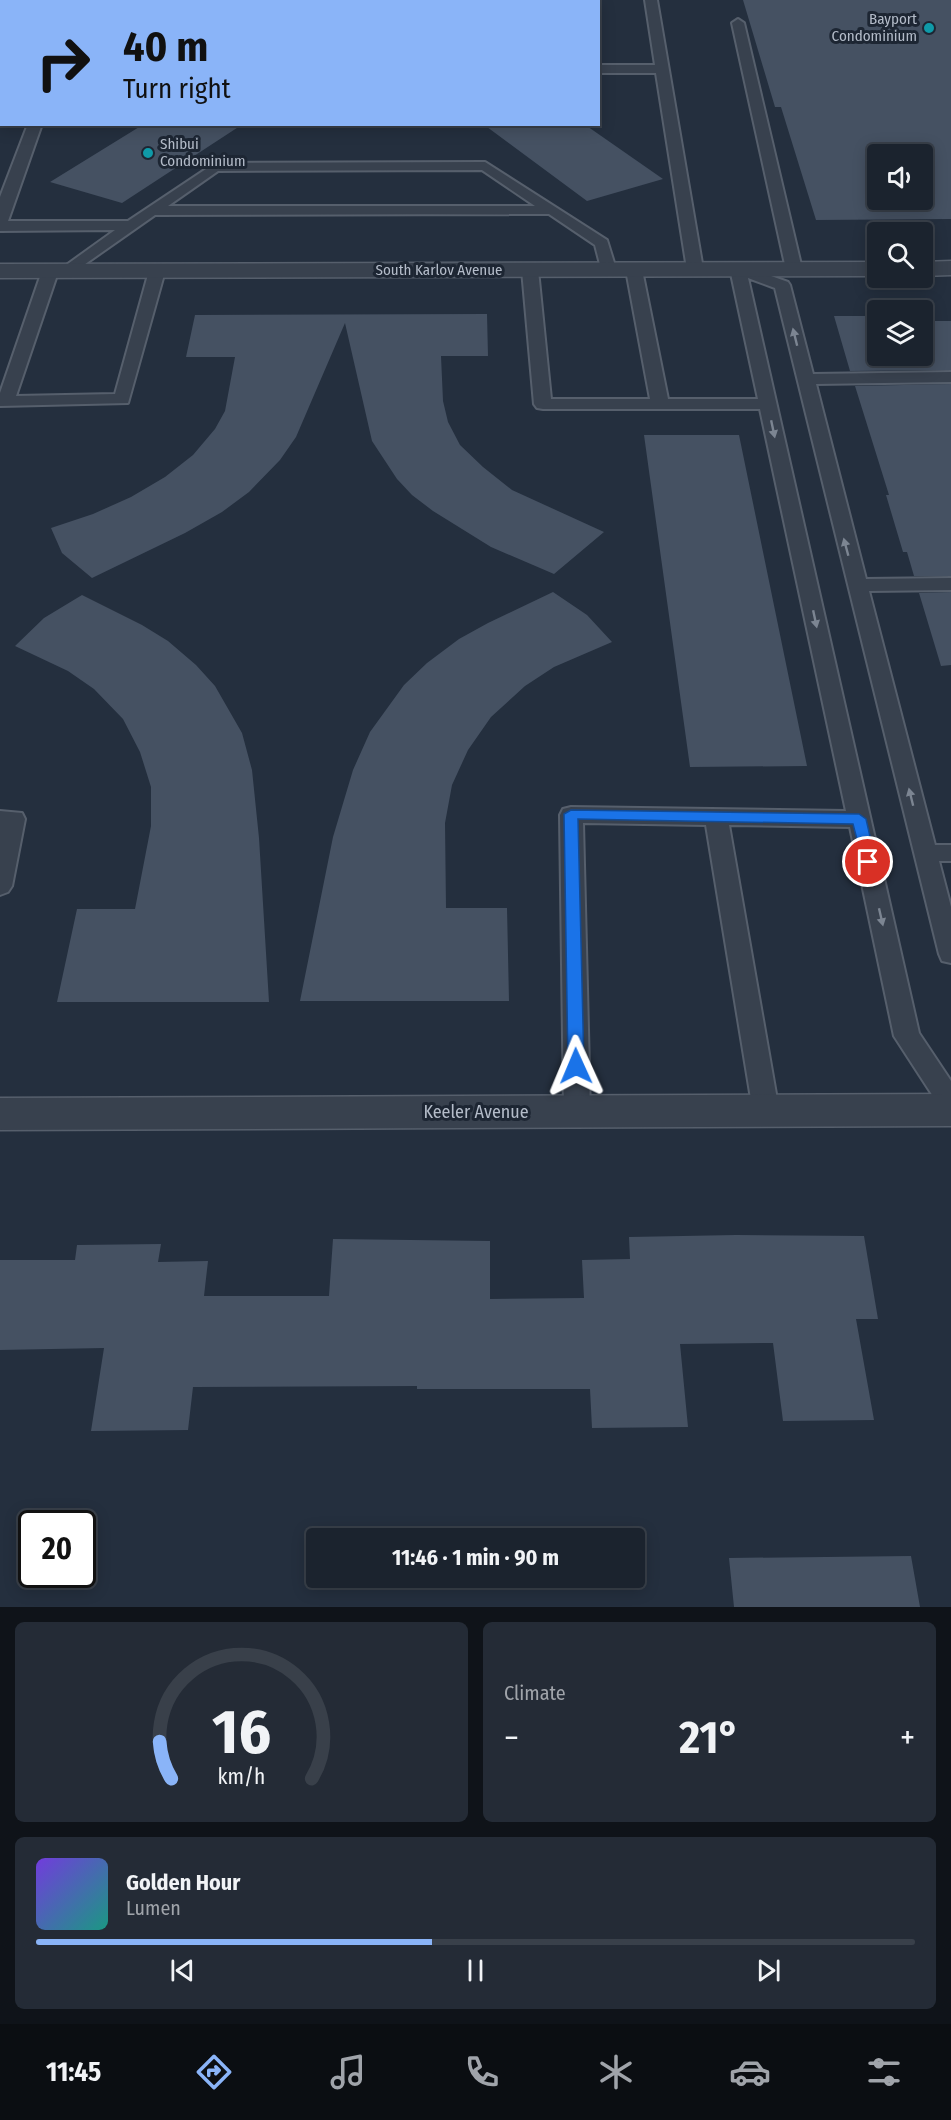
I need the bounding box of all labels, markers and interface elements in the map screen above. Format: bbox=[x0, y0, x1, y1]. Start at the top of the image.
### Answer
place label: Bayport Condominium bbox=[832, 10, 917, 45]
marker: Bayport Condominium bbox=[922, 21, 936, 35]
text: 40 m bbox=[123, 22, 208, 72]
icon: right bbox=[24, 24, 102, 102]
text: Turn right bbox=[123, 73, 231, 105]
place label: Shibui Condominium bbox=[160, 135, 245, 170]
map controls bbox=[867, 144, 933, 366]
button: sound bbox=[867, 144, 933, 210]
marker: Shibui Condominium bbox=[141, 146, 155, 160]
button: search bbox=[867, 222, 933, 288]
street label: South Karlov Avenue bbox=[376, 261, 502, 279]
button: layers bbox=[867, 300, 933, 366]
one-way arrow bbox=[789, 328, 799, 346]
one-way arrow bbox=[769, 420, 778, 439]
one-way arrow bbox=[841, 538, 851, 556]
one-way arrow bbox=[811, 610, 820, 629]
one-way arrow bbox=[905, 788, 915, 806]
pin bbox=[842, 836, 893, 887]
icon: arrive bbox=[851, 845, 884, 878]
one-way arrow bbox=[876, 908, 886, 926]
position arrow bbox=[544, 1034, 608, 1098]
street label: Keeler Avenue bbox=[423, 1101, 529, 1123]
speed limit sign: 20 bbox=[18, 1510, 96, 1588]
text: 11:46 · 1 min · 90 m bbox=[392, 1544, 559, 1571]
text: Climate bbox=[504, 1681, 566, 1705]
text: 16 bbox=[212, 1695, 271, 1770]
text: 21° bbox=[679, 1711, 740, 1765]
text: − bbox=[504, 1718, 519, 1758]
text: + bbox=[900, 1718, 915, 1758]
text: km/h bbox=[218, 1764, 265, 1790]
text: Golden Hour bbox=[126, 1869, 240, 1896]
text: Lumen bbox=[126, 1896, 181, 1920]
icon: previous bbox=[166, 1954, 199, 1987]
icon: pause bbox=[459, 1954, 492, 1987]
icon: next bbox=[752, 1954, 785, 1987]
icon: directions bbox=[193, 2051, 235, 2093]
icon: music bbox=[327, 2051, 369, 2093]
icon: phone bbox=[461, 2051, 503, 2093]
icon: climate bbox=[595, 2051, 637, 2093]
icon: car bbox=[729, 2051, 771, 2093]
icon: filters bbox=[863, 2051, 905, 2093]
text: 11:45 bbox=[46, 2056, 101, 2088]

